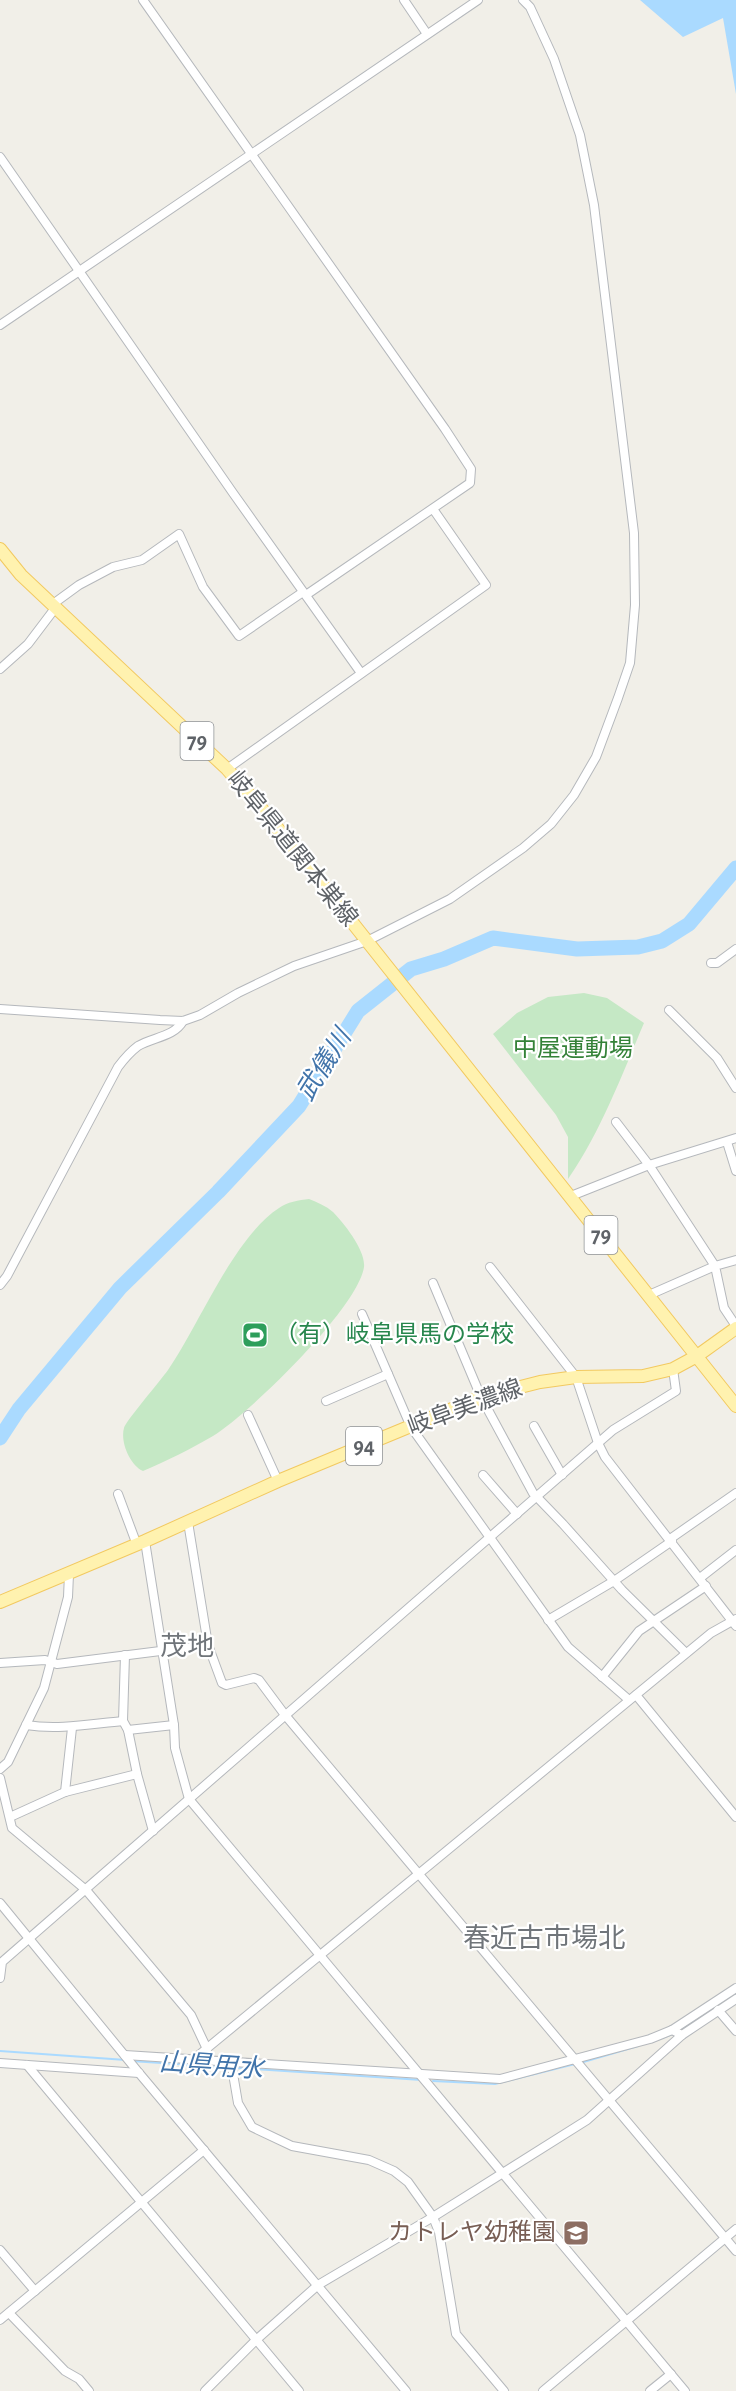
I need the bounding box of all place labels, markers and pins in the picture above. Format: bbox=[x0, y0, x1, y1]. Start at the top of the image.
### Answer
sports icon: （有）岐阜県馬の学校 bbox=[240, 1320, 270, 1350]
place label: （有）岐阜県馬の学校 bbox=[274, 1321, 514, 1347]
school or university icon: カトレヤ幼稚園 bbox=[561, 2218, 591, 2248]
place label: カトレヤ幼稚園 bbox=[388, 2219, 556, 2245]

